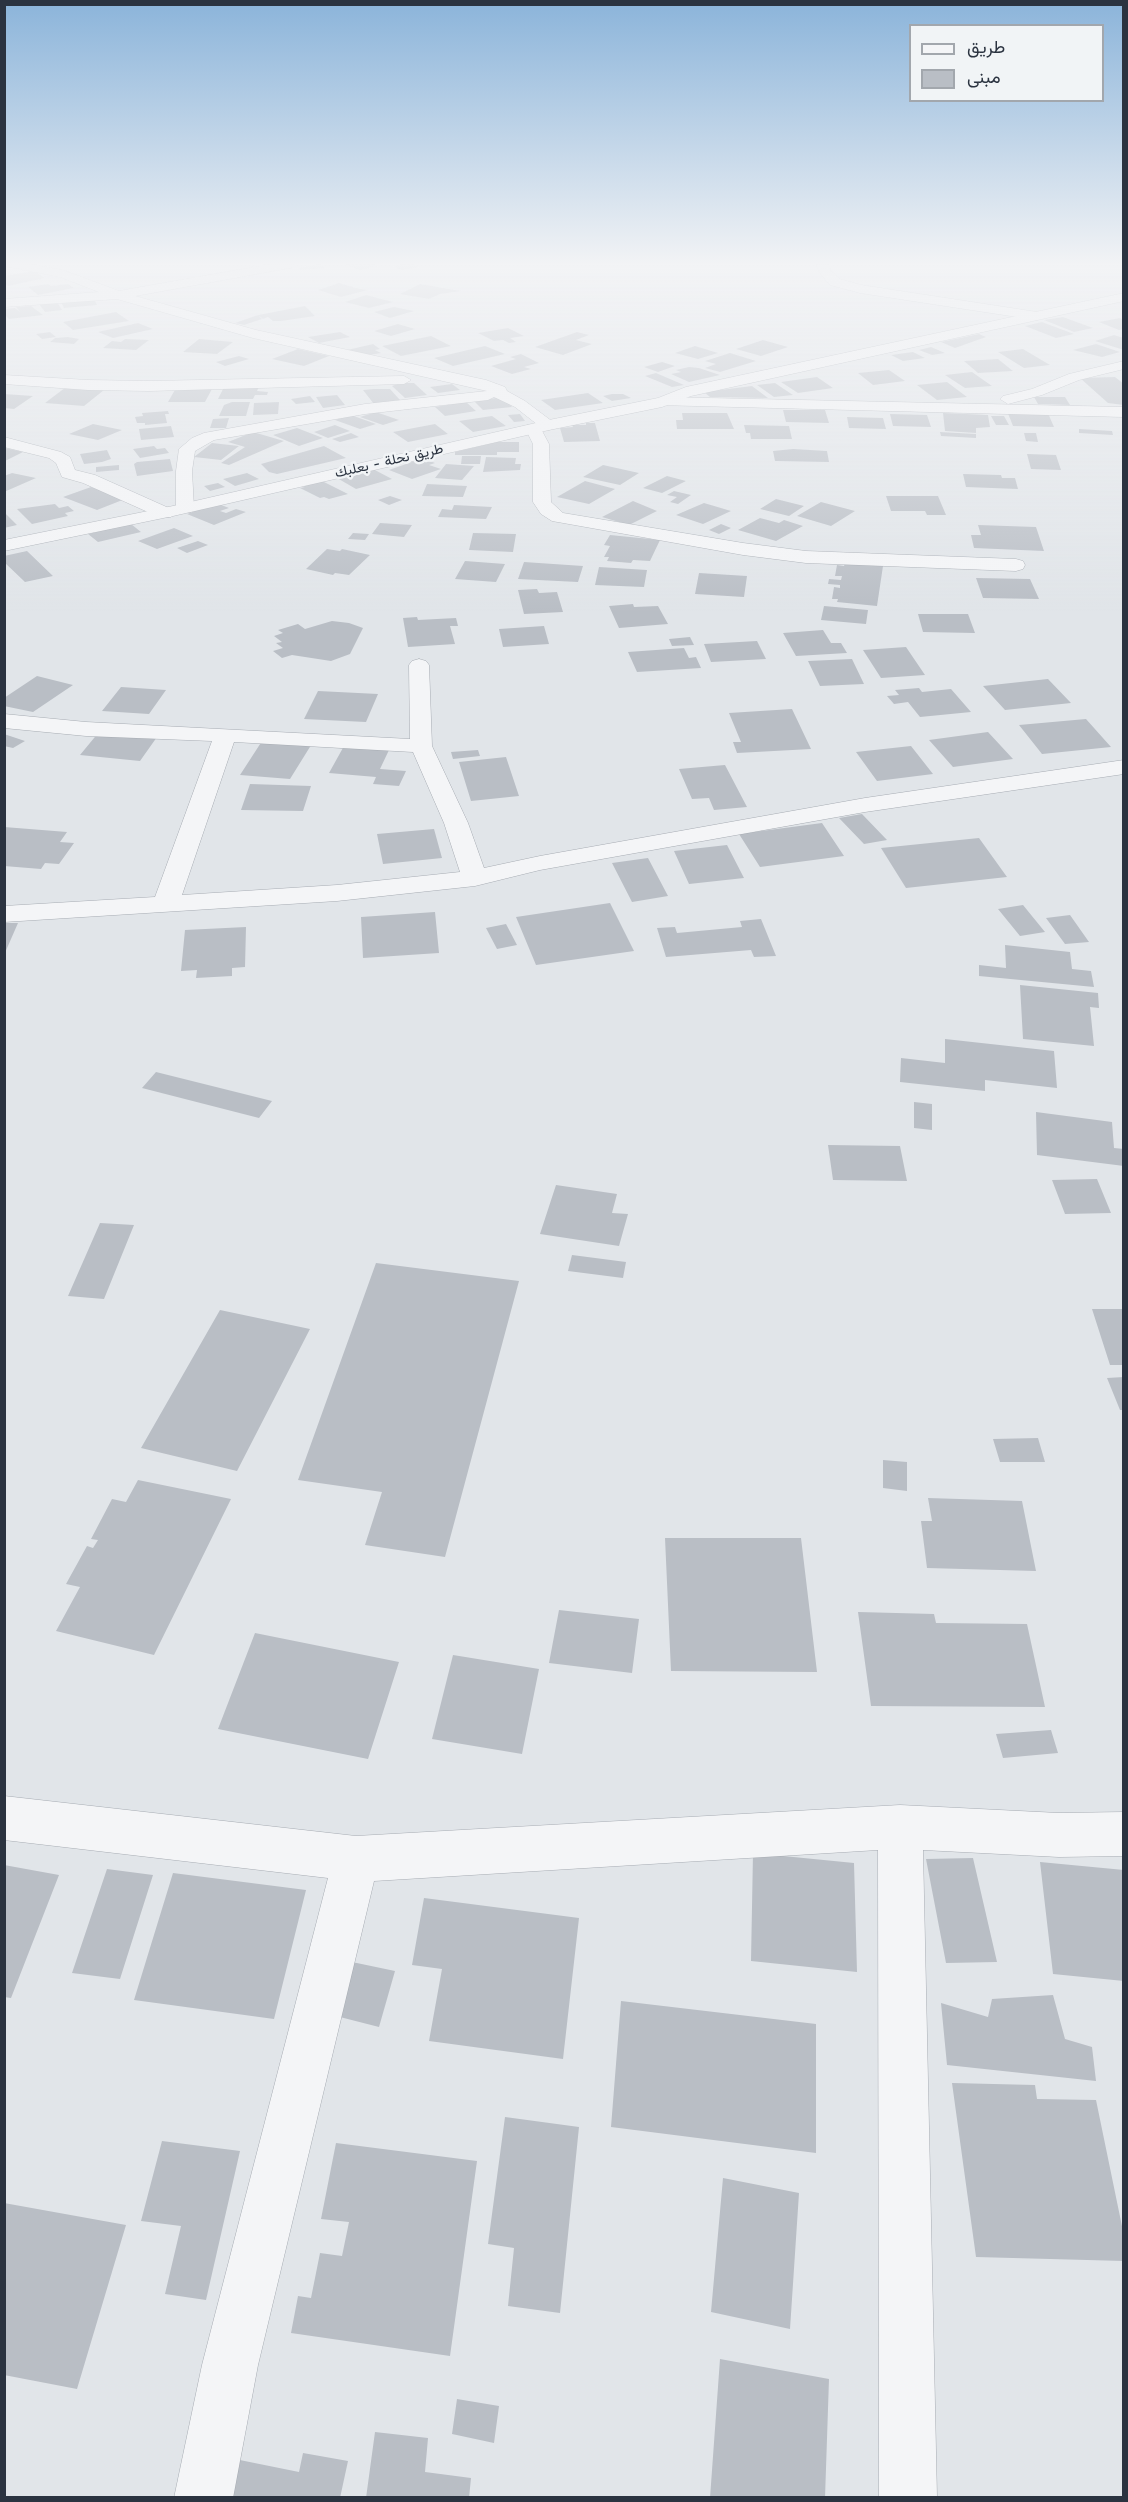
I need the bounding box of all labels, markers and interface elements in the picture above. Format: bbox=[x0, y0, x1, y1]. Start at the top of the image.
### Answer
legend bbox=[909, 24, 1104, 102]
text: طريق bbox=[967, 36, 1005, 57]
text: مبنى bbox=[967, 66, 1001, 87]
street label: طريق نحلة - بعلبك bbox=[333, 440, 445, 482]

